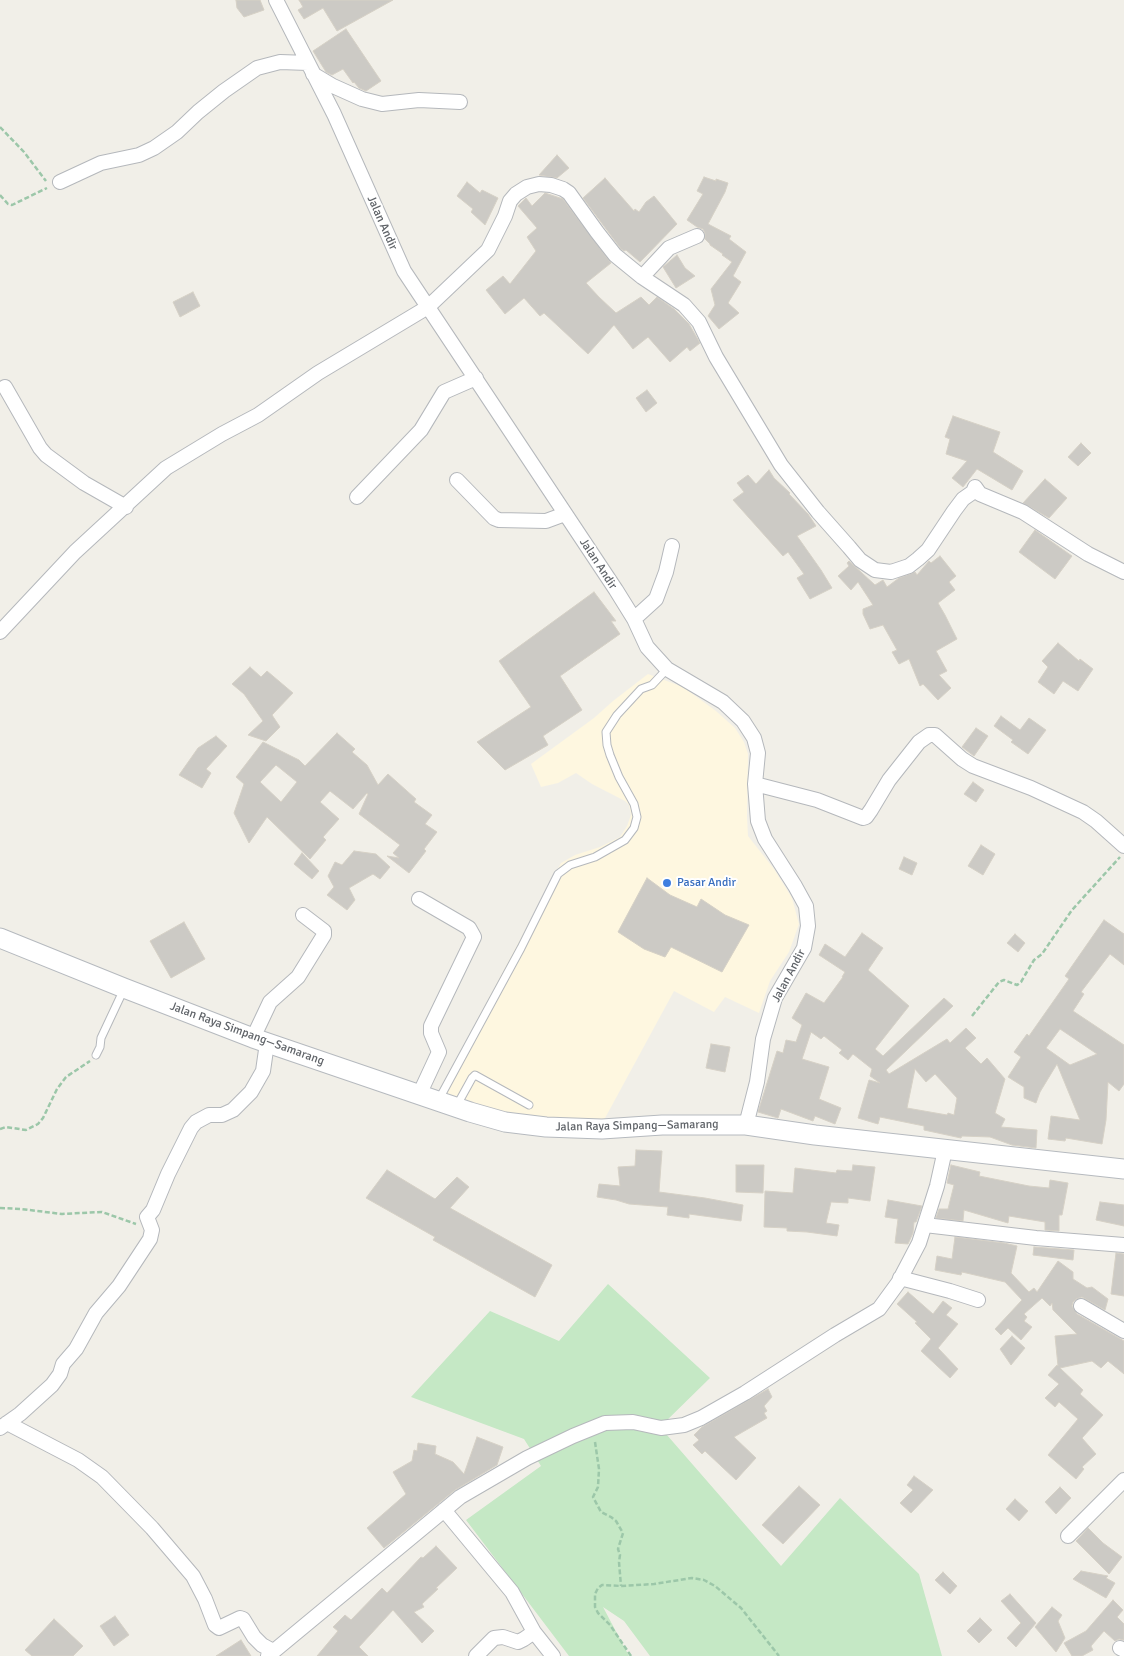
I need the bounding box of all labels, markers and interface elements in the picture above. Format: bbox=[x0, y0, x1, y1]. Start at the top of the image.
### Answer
street label: Jalan Andir bbox=[364, 194, 400, 252]
street label: Jalan Andir bbox=[576, 536, 620, 592]
place label: Pasar Andir bbox=[677, 876, 736, 890]
marker: Pasar Andir bbox=[661, 877, 673, 889]
street label: Jalan Andir bbox=[769, 947, 809, 1005]
street label: Jalan Raya Simpang—Samarang bbox=[168, 999, 326, 1069]
street label: Jalan Raya Simpang—Samarang bbox=[555, 1117, 719, 1135]

